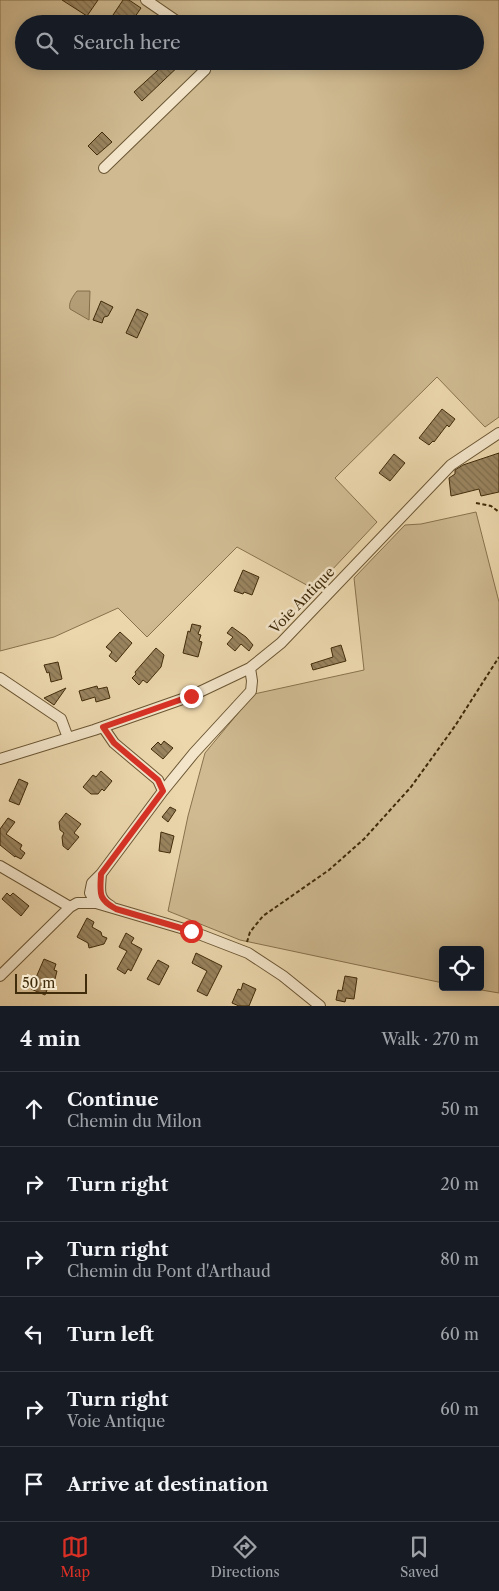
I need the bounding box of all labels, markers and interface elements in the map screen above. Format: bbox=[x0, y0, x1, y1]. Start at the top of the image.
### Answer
search box bbox=[15, 15, 484, 70]
icon: search bbox=[33, 29, 61, 57]
text: Search here bbox=[73, 31, 181, 54]
street label: Voie Antique bbox=[265, 563, 338, 638]
route end bbox=[180, 685, 203, 708]
route start bbox=[180, 920, 203, 943]
map controls bbox=[439, 946, 484, 991]
button: locate bbox=[439, 946, 484, 991]
scale bar bbox=[15, 971, 88, 994]
text: 50 m bbox=[22, 974, 55, 992]
text: 4 min bbox=[20, 1026, 81, 1051]
text: Walk · 270 m bbox=[381, 1029, 479, 1049]
text: Continue bbox=[67, 1088, 159, 1111]
icon: ahead bbox=[20, 1095, 48, 1123]
text: 50 m bbox=[441, 1099, 479, 1119]
text: Chemin du Milon bbox=[67, 1111, 202, 1131]
icon: right bbox=[20, 1170, 48, 1198]
text: Turn right bbox=[67, 1173, 168, 1196]
text: 20 m bbox=[440, 1174, 479, 1194]
text: Turn right bbox=[67, 1238, 168, 1261]
icon: right bbox=[20, 1245, 48, 1273]
text: 80 m bbox=[440, 1249, 479, 1269]
text: Chemin du Pont d'Arthaud bbox=[67, 1261, 271, 1281]
icon: left bbox=[20, 1320, 48, 1348]
text: Turn left bbox=[67, 1323, 154, 1346]
text: 60 m bbox=[440, 1324, 479, 1344]
text: Turn right bbox=[67, 1388, 168, 1411]
icon: right bbox=[20, 1395, 48, 1423]
text: 60 m bbox=[440, 1399, 479, 1419]
text: Voie Antique bbox=[67, 1411, 165, 1431]
icon: arrive bbox=[20, 1470, 48, 1498]
text: Arrive at destination bbox=[67, 1473, 268, 1496]
tab: Map bbox=[60, 1533, 90, 1581]
tab: Directions bbox=[210, 1533, 280, 1581]
tab: Saved bbox=[400, 1533, 439, 1581]

